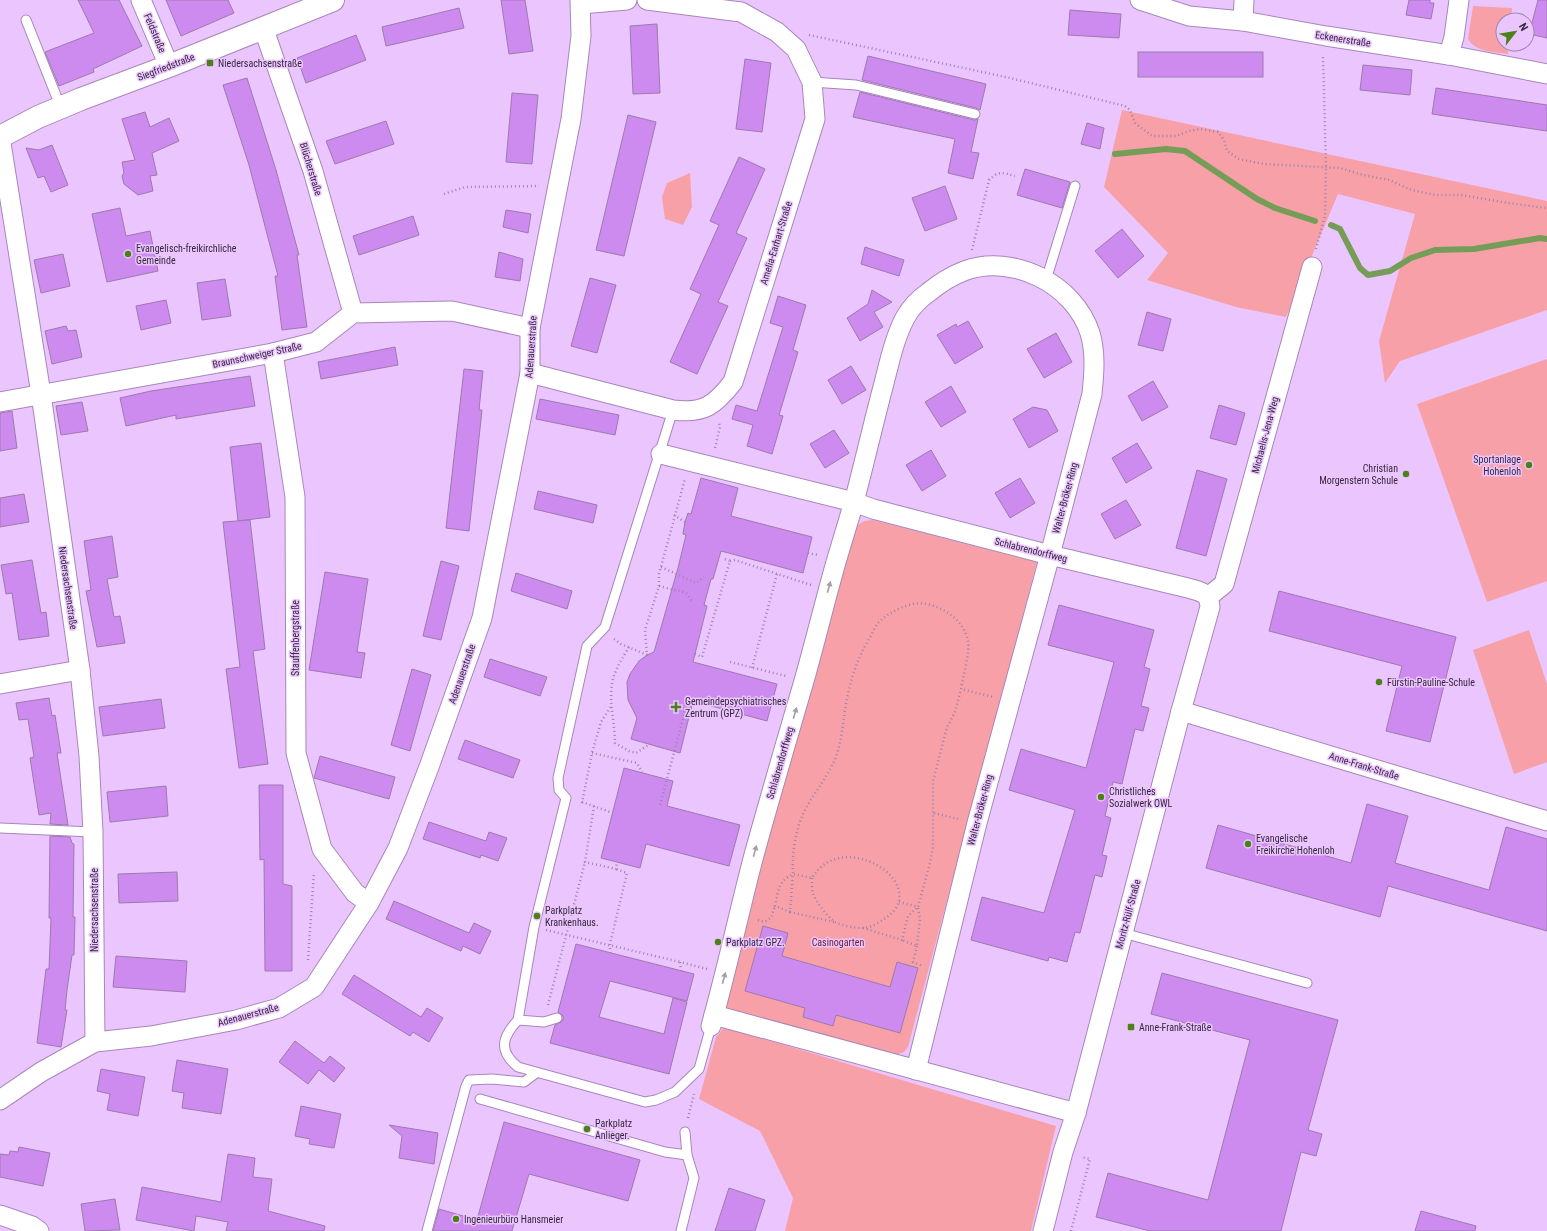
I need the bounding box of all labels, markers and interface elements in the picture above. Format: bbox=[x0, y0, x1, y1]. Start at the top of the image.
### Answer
street label: Feldstraße bbox=[142, 12, 168, 55]
north arrow bbox=[1495, 12, 1535, 52]
text: N bbox=[1516, 21, 1531, 34]
street label: Eckenerstraße bbox=[1314, 29, 1372, 49]
street label: Siegfriedstraße bbox=[136, 51, 196, 83]
marker: Niedersachsenstraße bbox=[205, 58, 215, 68]
place label: Niedersachsenstraße bbox=[218, 58, 302, 69]
street label: Blücherstraße bbox=[298, 141, 324, 197]
street label: Amelia-Earhart-Straße bbox=[758, 200, 794, 286]
place label: Evangelisch-freikirchliche Gemeinde bbox=[136, 243, 237, 266]
marker: Evangelisch-freikirchliche Gemeinde bbox=[123, 249, 133, 259]
street label: Adenauerstraße bbox=[523, 315, 539, 379]
street label: Braunschweiger Straße bbox=[211, 340, 303, 370]
street label: Michaelis-Jena-Weg bbox=[1249, 395, 1281, 475]
place label: Sportanlage Hohenloh bbox=[1473, 454, 1521, 477]
marker: Sportanlage Hohenloh bbox=[1524, 460, 1534, 470]
street label: Walter-Bröker-Ring bbox=[1050, 461, 1080, 535]
place label: Christian Morgenstern Schule bbox=[1319, 463, 1398, 486]
marker: Christian Morgenstern Schule bbox=[1401, 469, 1411, 479]
street label: Schlabrendorffweg bbox=[993, 536, 1069, 564]
street label: Niedersachsenstraße bbox=[57, 546, 79, 631]
one-way arrow bbox=[826, 581, 832, 593]
street label: Stauffenbergstraße bbox=[290, 600, 301, 676]
street label: Adenauerstraße bbox=[447, 642, 478, 705]
marker: Fürstin-Pauline-Schule bbox=[1374, 677, 1384, 687]
place label: Fürstin-Pauline-Schule bbox=[1387, 677, 1475, 688]
place label: Gemeindepsychiatrisches Zentrum (GPZ) bbox=[685, 696, 787, 720]
marker: Gemeindepsychiatrisches Zentrum (GPZ) bbox=[670, 701, 682, 713]
one-way arrow bbox=[792, 707, 798, 719]
street label: Schlabrendorffweg bbox=[764, 726, 796, 800]
street label: Anne-Frank-Straße bbox=[1328, 750, 1401, 782]
street label: Walter-Bröker-Ring bbox=[965, 773, 995, 847]
place label: Christliches Sozialwerk OWL bbox=[1109, 786, 1173, 809]
marker: Christliches Sozialwerk OWL bbox=[1096, 792, 1106, 802]
place label: Evangelische Freikirche Hohenloh bbox=[1256, 833, 1335, 856]
marker: Evangelische Freikirche Hohenloh bbox=[1243, 839, 1253, 849]
one-way arrow bbox=[753, 845, 759, 858]
street label: Niedersachsenstraße bbox=[89, 868, 100, 952]
street label: Moritz-Rülf-Straße bbox=[1113, 878, 1143, 950]
place label: Parkplatz Krankenhaus. bbox=[545, 905, 599, 928]
marker: Parkplatz Krankenhaus. bbox=[532, 911, 542, 921]
marker: Parkplatz GPZ. bbox=[713, 937, 723, 947]
place label: Parkplatz GPZ. bbox=[726, 937, 785, 948]
park label: Casinogarten bbox=[812, 937, 864, 948]
one-way arrow bbox=[721, 971, 727, 983]
street label: Adenauerstraße bbox=[216, 1001, 280, 1028]
marker: Anne-Frank-Straße bbox=[1126, 1022, 1136, 1032]
place label: Anne-Frank-Straße bbox=[1139, 1022, 1212, 1033]
place label: Parkplatz Anlieger. bbox=[595, 1118, 632, 1141]
marker: Parkplatz Anlieger. bbox=[582, 1124, 592, 1134]
marker: Ingenieurbüro Hansmeier bbox=[451, 1214, 461, 1224]
place label: Ingenieurbüro Hansmeier bbox=[464, 1214, 563, 1225]

